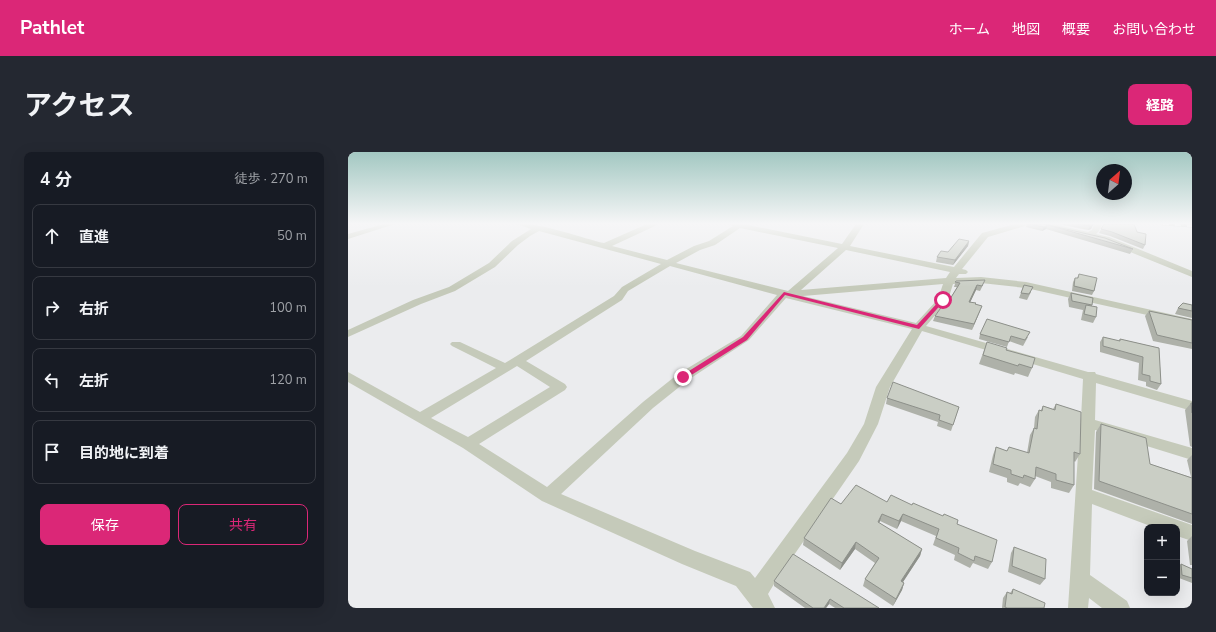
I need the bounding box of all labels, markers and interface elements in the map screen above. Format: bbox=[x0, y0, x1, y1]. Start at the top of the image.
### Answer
text: Pathlet bbox=[20, 15, 84, 41]
text: ホーム bbox=[948, 20, 990, 39]
text: 地図 bbox=[1012, 20, 1040, 39]
text: 概要 bbox=[1062, 20, 1090, 39]
text: お問い合わせ bbox=[1112, 20, 1196, 39]
button: 経路 bbox=[1128, 84, 1192, 125]
text: アクセス bbox=[24, 87, 135, 125]
north arrow bbox=[1096, 164, 1132, 200]
text: 4 分 bbox=[40, 168, 72, 191]
text: 徒歩 · 270 m bbox=[234, 170, 308, 188]
icon: ahead bbox=[41, 225, 63, 247]
text: 直進 bbox=[79, 227, 109, 247]
text: 50 m bbox=[277, 227, 307, 245]
route start bbox=[934, 291, 952, 309]
icon: right bbox=[41, 297, 63, 319]
text: 右折 bbox=[79, 299, 109, 319]
text: 100 m bbox=[269, 299, 307, 317]
route end bbox=[674, 368, 692, 386]
icon: left bbox=[41, 369, 63, 391]
text: 左折 bbox=[79, 371, 109, 391]
text: 120 m bbox=[269, 371, 307, 389]
icon: arrive bbox=[41, 441, 63, 463]
text: 目的地に到着 bbox=[79, 443, 169, 463]
button: 保存 bbox=[40, 504, 170, 545]
button: 共有 bbox=[178, 504, 308, 545]
map controls bbox=[1144, 524, 1180, 596]
button: + bbox=[1144, 524, 1180, 560]
button: − bbox=[1144, 560, 1180, 596]

